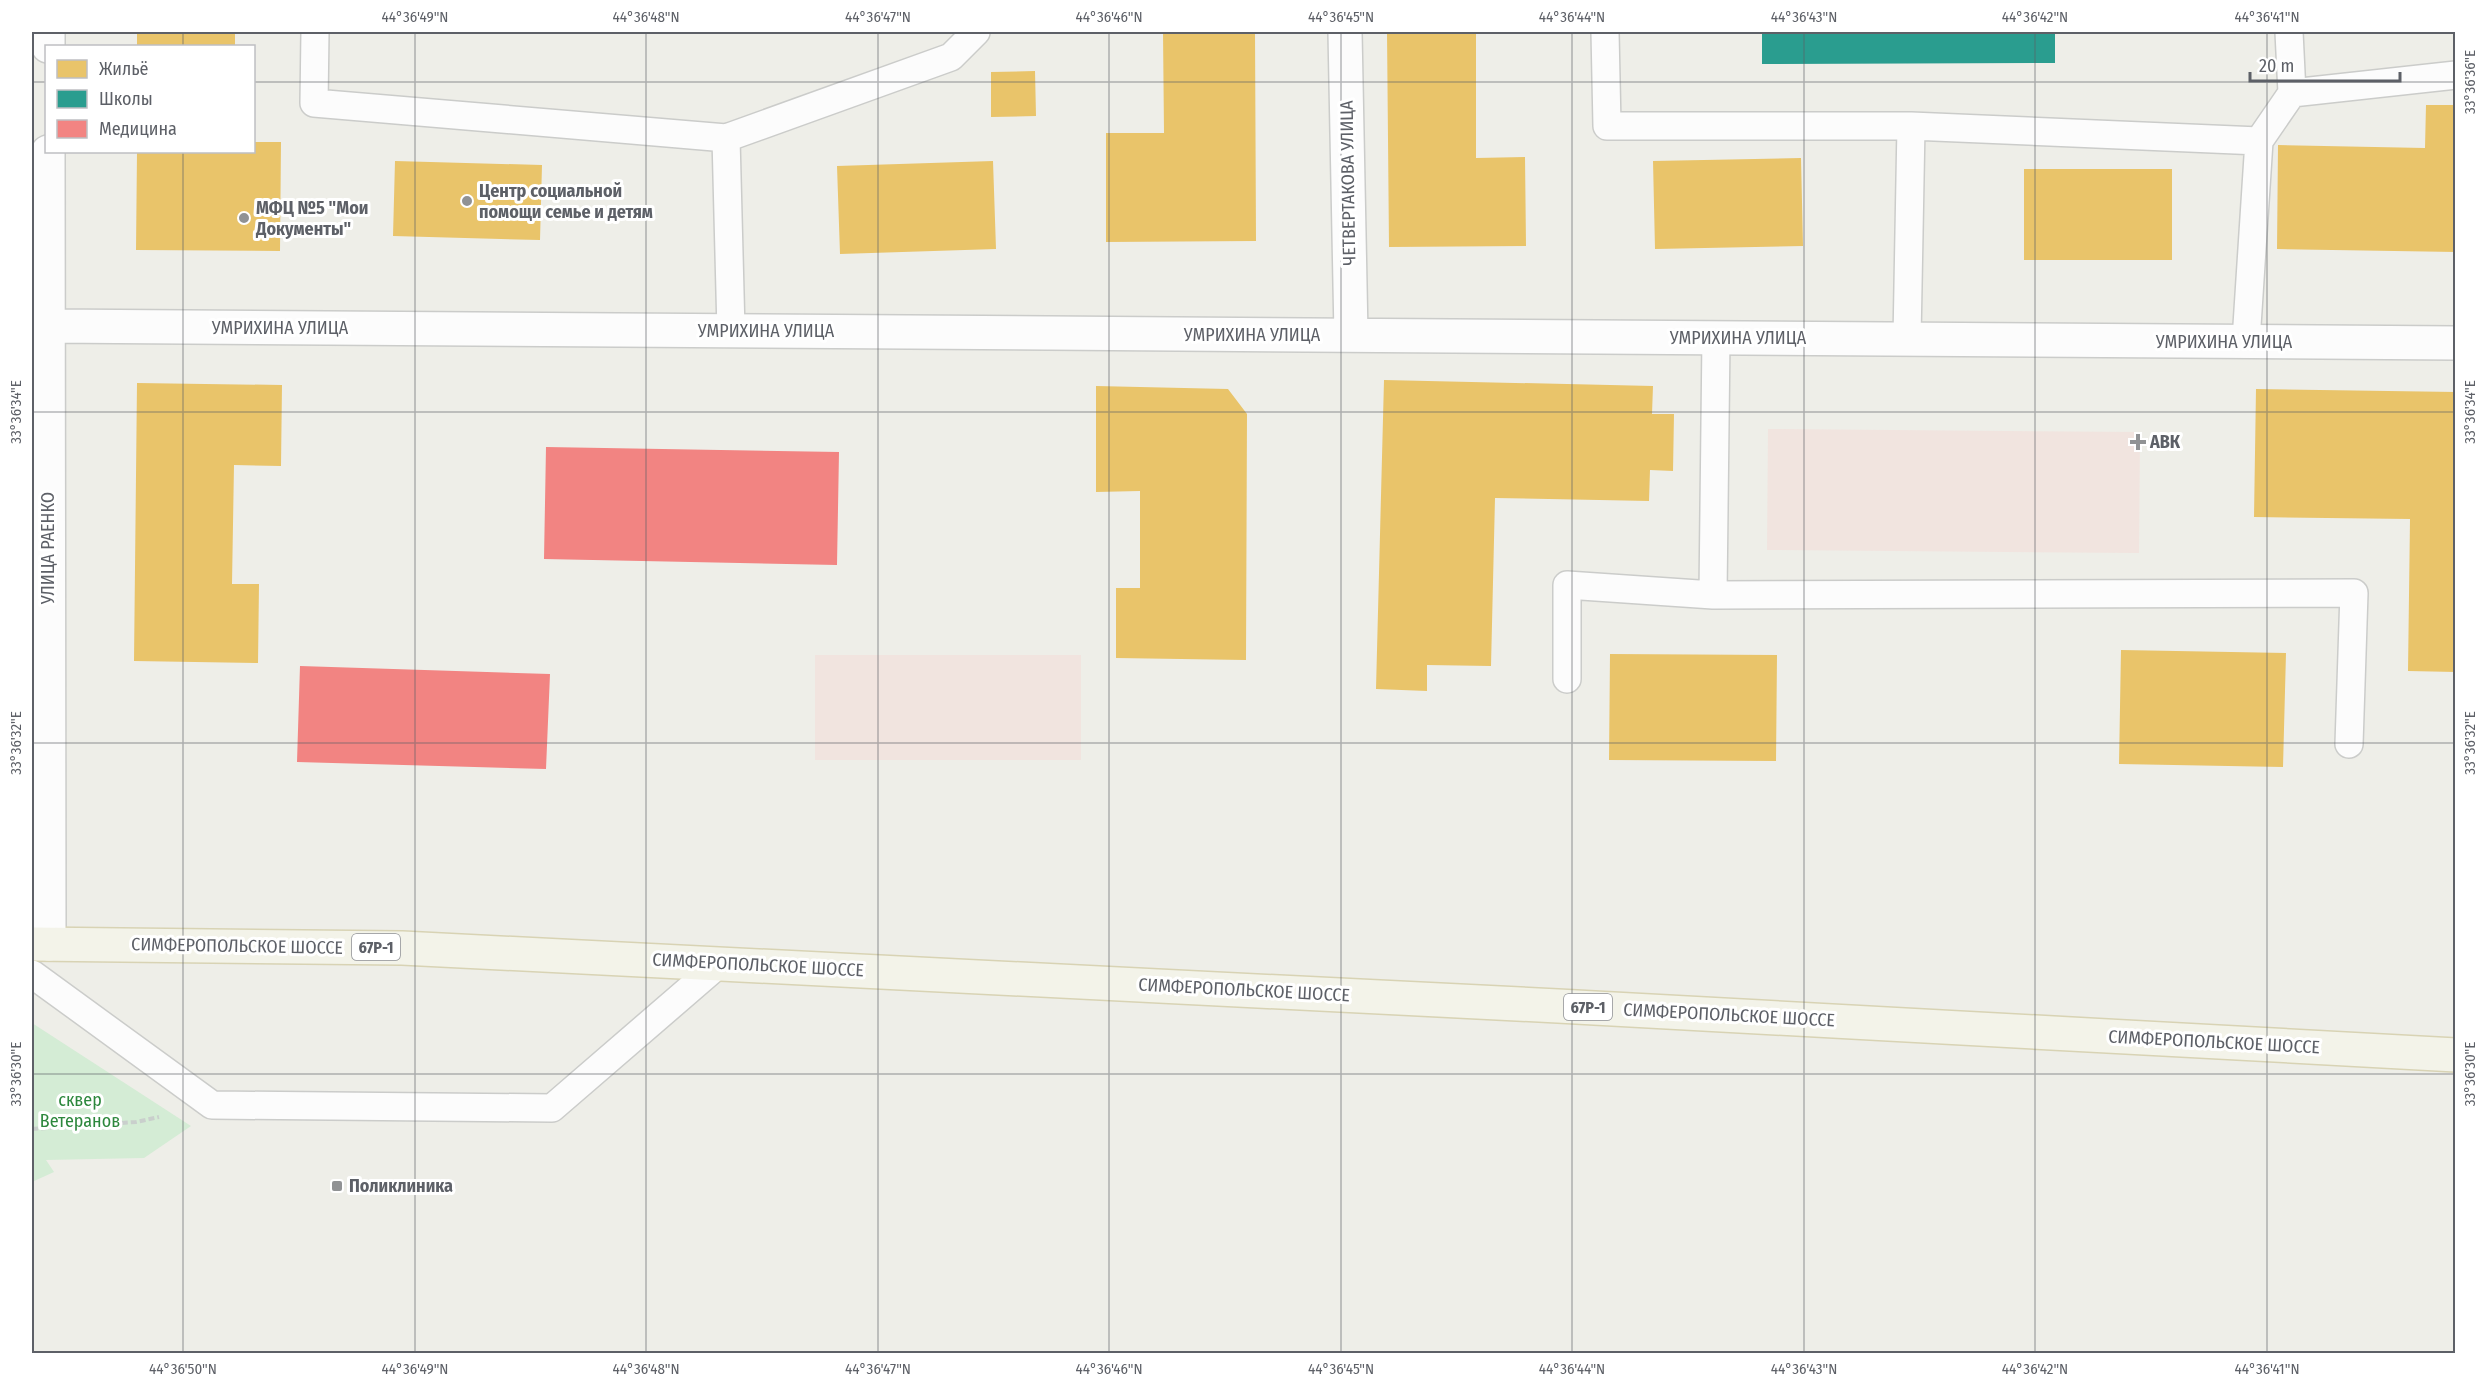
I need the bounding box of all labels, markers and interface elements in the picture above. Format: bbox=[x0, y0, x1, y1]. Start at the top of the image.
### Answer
text: 44°36'49"N bbox=[382, 8, 448, 26]
text: 44°36'48"N bbox=[612, 8, 680, 26]
text: 44°36'47"N bbox=[845, 8, 911, 26]
text: 44°36'46"N bbox=[1075, 8, 1143, 26]
text: 44°36'45"N bbox=[1308, 8, 1374, 26]
text: 44°36'44"N bbox=[1539, 8, 1605, 26]
text: 44°36'43"N bbox=[1771, 8, 1837, 26]
text: 44°36'42"N bbox=[2002, 8, 2068, 26]
text: 44°36'41"N bbox=[2235, 8, 2299, 26]
legend bbox=[45, 45, 255, 153]
scale bar bbox=[2250, 45, 2400, 83]
text: 33°36'36"E bbox=[2461, 50, 2479, 114]
text: 20 m bbox=[2259, 55, 2294, 77]
text: Жильё bbox=[99, 58, 149, 80]
text: Школы bbox=[99, 88, 153, 110]
street label: ЧЕТВЕРТАКОВА УЛИЦА bbox=[1336, 100, 1360, 266]
text: Медицина bbox=[99, 118, 177, 140]
place label: Центр социальной помощи семье и детям bbox=[479, 180, 653, 223]
marker: Центр социальной помощи семье и детям bbox=[460, 194, 474, 208]
place label: МФЦ №5 "Мои Документы" bbox=[255, 197, 368, 240]
marker: МФЦ №5 "Мои Документы" bbox=[237, 211, 251, 225]
street label: УМРИХИНА УЛИЦА bbox=[211, 317, 349, 339]
street label: УМРИХИНА УЛИЦА bbox=[697, 320, 835, 342]
street label: УМРИХИНА УЛИЦА bbox=[1183, 324, 1321, 346]
street label: УМРИХИНА УЛИЦА bbox=[1669, 327, 1807, 349]
street label: УМРИХИНА УЛИЦА bbox=[2155, 331, 2293, 353]
text: 33°36'34"E bbox=[7, 380, 25, 444]
text: 33°36'34"E bbox=[2461, 380, 2479, 444]
place label: АВК bbox=[2149, 431, 2181, 453]
marker: АВК bbox=[2131, 435, 2145, 449]
street label: УЛИЦА РАЕНКО bbox=[37, 492, 59, 605]
text: 33°36'32"E bbox=[7, 711, 25, 775]
text: 33°36'32"E bbox=[2461, 711, 2479, 775]
street label: СИМФЕРОПОЛЬСКОЕ ШОССЕ bbox=[131, 933, 343, 959]
road number: 67Р-1 bbox=[352, 934, 400, 960]
street label: СИМФЕРОПОЛЬСКОЕ ШОССЕ bbox=[652, 948, 864, 982]
street label: СИМФЕРОПОЛЬСКОЕ ШОССЕ bbox=[1138, 973, 1350, 1007]
road number: 67Р-1 bbox=[1564, 994, 1612, 1020]
street label: СИМФЕРОПОЛЬСКОЕ ШОССЕ bbox=[1623, 998, 1835, 1032]
street label: СИМФЕРОПОЛЬСКОЕ ШОССЕ bbox=[2108, 1025, 2320, 1059]
text: 33°36'30"E bbox=[7, 1042, 25, 1106]
text: 33°36'30"E bbox=[2461, 1042, 2479, 1106]
park label: сквер Ветеранов bbox=[40, 1089, 120, 1132]
place label: Поликлиника bbox=[349, 1175, 453, 1197]
marker: Поликлиника bbox=[330, 1179, 344, 1193]
text: 44°36'50"N bbox=[149, 1360, 217, 1378]
text: 44°36'49"N bbox=[382, 1360, 448, 1378]
text: 44°36'48"N bbox=[612, 1360, 680, 1378]
text: 44°36'47"N bbox=[845, 1360, 911, 1378]
text: 44°36'46"N bbox=[1075, 1360, 1143, 1378]
text: 44°36'45"N bbox=[1308, 1360, 1374, 1378]
text: 44°36'44"N bbox=[1539, 1360, 1605, 1378]
text: 44°36'43"N bbox=[1771, 1360, 1837, 1378]
text: 44°36'42"N bbox=[2002, 1360, 2068, 1378]
text: 44°36'41"N bbox=[2235, 1360, 2299, 1378]

